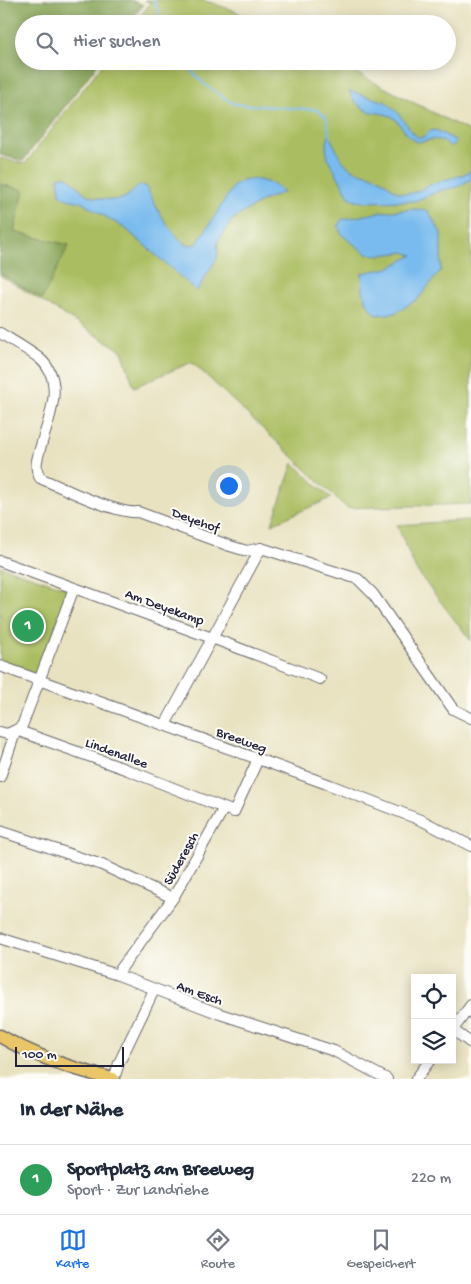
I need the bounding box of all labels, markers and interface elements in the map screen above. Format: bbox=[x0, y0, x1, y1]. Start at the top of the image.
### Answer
search box bbox=[15, 15, 456, 70]
icon: search bbox=[33, 29, 61, 57]
text: Hier suchen bbox=[73, 31, 160, 54]
your location bbox=[216, 473, 242, 499]
street label: Deyehof bbox=[168, 505, 223, 538]
street label: Am Deyekamp bbox=[122, 586, 206, 631]
pin: 1 bbox=[12, 607, 44, 645]
street label: Breeweg bbox=[213, 724, 269, 758]
street label: Lindenallee bbox=[83, 735, 150, 774]
street label: Süderesch bbox=[161, 829, 204, 889]
map controls bbox=[411, 974, 456, 1064]
button: locate bbox=[411, 974, 456, 1019]
street label: Am Esch bbox=[174, 978, 225, 1011]
button: layers bbox=[411, 1019, 456, 1064]
scale bar bbox=[15, 1044, 124, 1067]
text: 100 m bbox=[22, 1047, 57, 1064]
text: In der Nähe bbox=[20, 1099, 123, 1124]
text: Sportplatz am Breeweg bbox=[67, 1159, 254, 1182]
text: 1 bbox=[33, 1170, 39, 1189]
text: 220 m bbox=[411, 1170, 451, 1189]
text: Sport · Zur Landriehe bbox=[67, 1182, 209, 1201]
tab: Karte bbox=[56, 1226, 89, 1273]
tab: Route bbox=[201, 1226, 235, 1273]
tab: Gespeichert bbox=[347, 1226, 415, 1273]

